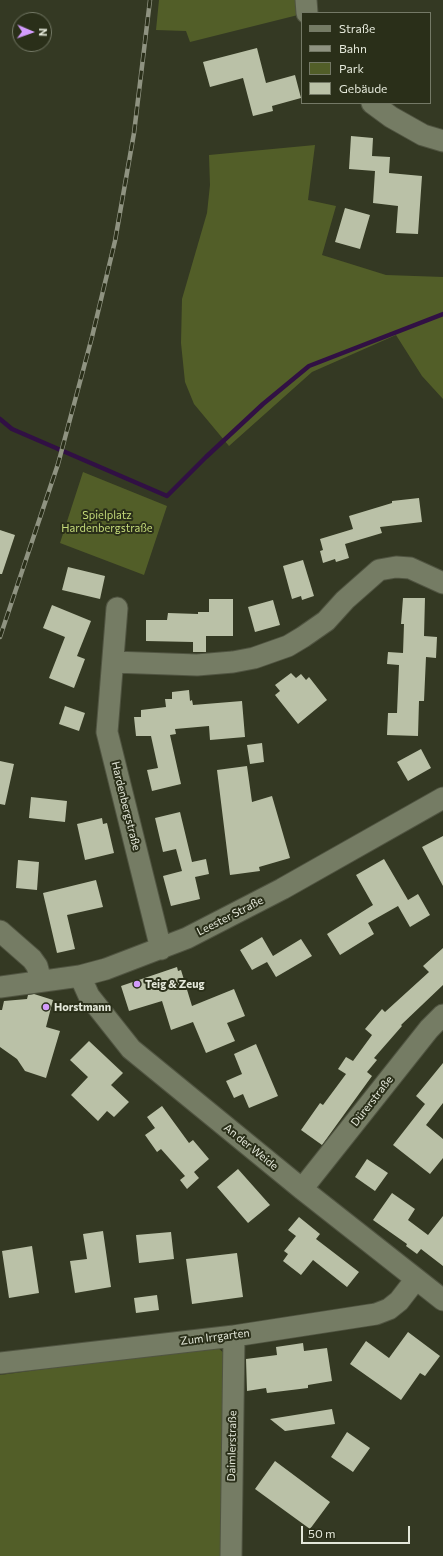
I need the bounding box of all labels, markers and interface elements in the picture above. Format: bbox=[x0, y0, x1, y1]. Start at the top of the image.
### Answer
north arrow bbox=[12, 12, 52, 52]
legend bbox=[301, 12, 431, 104]
text: Straße bbox=[339, 21, 375, 35]
text: N bbox=[37, 28, 50, 37]
text: Bahn bbox=[339, 41, 367, 55]
text: Park bbox=[339, 61, 364, 75]
text: Gebäude bbox=[339, 81, 387, 95]
park label: Spielplatz Hardenbergstraße bbox=[61, 508, 153, 534]
street label: Hardenbergstraße bbox=[109, 760, 143, 852]
street label: Leester Straße bbox=[194, 894, 266, 938]
place label: Teig & Zeug bbox=[145, 977, 204, 991]
marker: Teig & Zeug bbox=[132, 979, 142, 989]
place label: Horstmann bbox=[54, 1000, 111, 1014]
marker: Horstmann bbox=[41, 1002, 51, 1012]
street label: Dürerstraße bbox=[348, 1073, 396, 1129]
street label: An der Weide bbox=[221, 1121, 281, 1173]
street label: Zum Irrgarten bbox=[180, 1326, 250, 1348]
street label: Daimlerstraße bbox=[225, 1410, 239, 1482]
scale bar bbox=[303, 1518, 412, 1544]
text: 50 m bbox=[308, 1526, 336, 1540]

